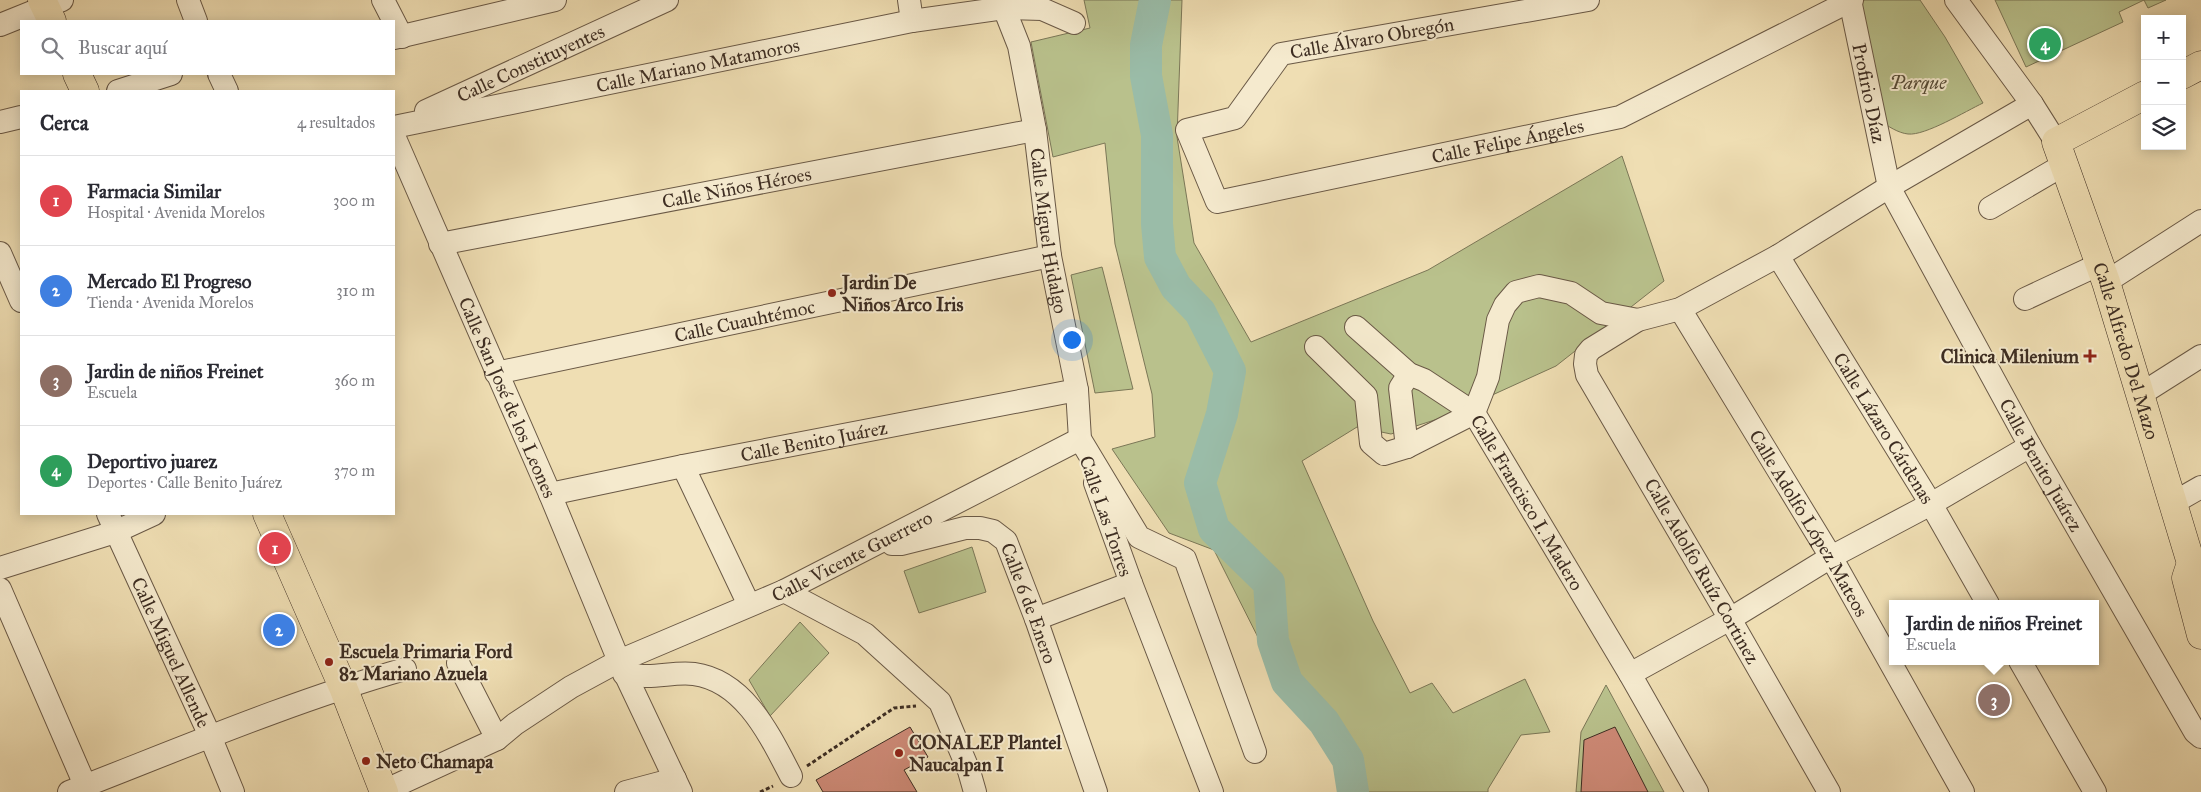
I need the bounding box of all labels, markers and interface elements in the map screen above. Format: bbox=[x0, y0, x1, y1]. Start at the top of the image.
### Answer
street label: Calle Álvaro Obregón bbox=[1288, 11, 1456, 65]
map controls bbox=[2141, 15, 2186, 150]
button: + bbox=[2141, 15, 2186, 60]
street label: Calle Constituyentes bbox=[453, 19, 608, 107]
search box bbox=[20, 20, 395, 75]
pin: 4 bbox=[2029, 25, 2061, 63]
street label: Calle Mariano Matamoros bbox=[594, 33, 801, 97]
icon: search bbox=[38, 34, 66, 62]
text: Buscar aquí bbox=[78, 36, 167, 59]
street label: Profirio Díaz bbox=[1848, 41, 1891, 145]
button: − bbox=[2141, 60, 2186, 105]
park label: Parque bbox=[1890, 71, 1947, 94]
button: layers bbox=[2141, 105, 2186, 150]
text: Cerca bbox=[40, 110, 89, 136]
text: 4 resultados bbox=[297, 113, 375, 132]
street label: Calle Felipe Ángeles bbox=[1429, 113, 1586, 168]
street label: Calle Miguel Hidalgo bbox=[1026, 146, 1073, 316]
street label: Calle Niños Héroes bbox=[660, 162, 813, 213]
text: Farmacia Similar bbox=[87, 180, 221, 203]
text: 1 bbox=[53, 191, 59, 210]
text: 300 m bbox=[333, 191, 375, 210]
text: Hospital · Avenida Morelos bbox=[87, 203, 265, 222]
street label: Calle Alfredo Del Mazo bbox=[2088, 259, 2165, 442]
text: Mercado El Progreso bbox=[87, 270, 252, 293]
place label: Jardin De Niños Arco Iris bbox=[839, 271, 963, 316]
text: 2 bbox=[52, 281, 60, 300]
text: 310 m bbox=[336, 281, 375, 300]
marker: Jardin De Niños Arco Iris bbox=[826, 287, 838, 299]
text: Tienda · Avenida Morelos bbox=[87, 293, 254, 312]
street label: Calle San José de los Leones bbox=[454, 293, 562, 501]
street label: Calle Cuauhtémoc bbox=[672, 294, 817, 347]
your location bbox=[1059, 327, 1085, 353]
place label: Clinica Milenium bbox=[1941, 345, 2079, 368]
street label: Calle Lázaro Cárdenas bbox=[1829, 348, 1939, 508]
marker: Clinica Milenium bbox=[2083, 349, 2097, 363]
text: Jardin de niños Freinet bbox=[87, 360, 264, 383]
text: 3 bbox=[53, 371, 59, 390]
text: 360 m bbox=[334, 371, 375, 390]
text: Escuela bbox=[87, 383, 137, 402]
street label: Calle Benito Juárez bbox=[1995, 395, 2088, 536]
street label: Calle Francisco I. Madero bbox=[1466, 410, 1589, 595]
street label: Calle Benito Juárez bbox=[738, 415, 889, 466]
street label: Calle Adolfo López Mateos bbox=[1745, 425, 1874, 621]
text: Deportivo juarez bbox=[87, 450, 217, 473]
street label: Calle Las Torres bbox=[1075, 453, 1137, 580]
text: 4 bbox=[52, 461, 60, 480]
text: 370 m bbox=[334, 461, 375, 480]
text: Deportes · Calle Benito Juárez bbox=[87, 473, 282, 492]
street label: Calle Adolfo Ruíz Cortinez bbox=[1639, 474, 1765, 668]
street label: Calle Vicente Guerrero bbox=[768, 505, 936, 606]
pin: 1 bbox=[259, 529, 291, 567]
street label: Calle 6 de Enero bbox=[996, 539, 1062, 667]
street label: Calle Miguel Allende bbox=[127, 573, 216, 731]
popup bbox=[1889, 600, 2099, 665]
pin: 2 bbox=[263, 611, 295, 649]
text: Jardin de niños Freinet bbox=[1906, 612, 2082, 635]
text: Escuela bbox=[1906, 635, 1956, 654]
place label: Escuela Primaria Ford 82 Mariano Azuela bbox=[339, 640, 513, 685]
marker: Escuela Primaria Ford 82 Mariano Azuela bbox=[323, 656, 335, 668]
pin: 3 bbox=[1978, 681, 2010, 719]
place label: CONALEP Plantel Naucalpan I bbox=[909, 731, 1062, 777]
marker: CONALEP Plantel Naucalpan I bbox=[893, 747, 905, 759]
place label: Neto Chamapa bbox=[376, 750, 494, 774]
marker: Neto Chamapa bbox=[360, 755, 372, 767]

